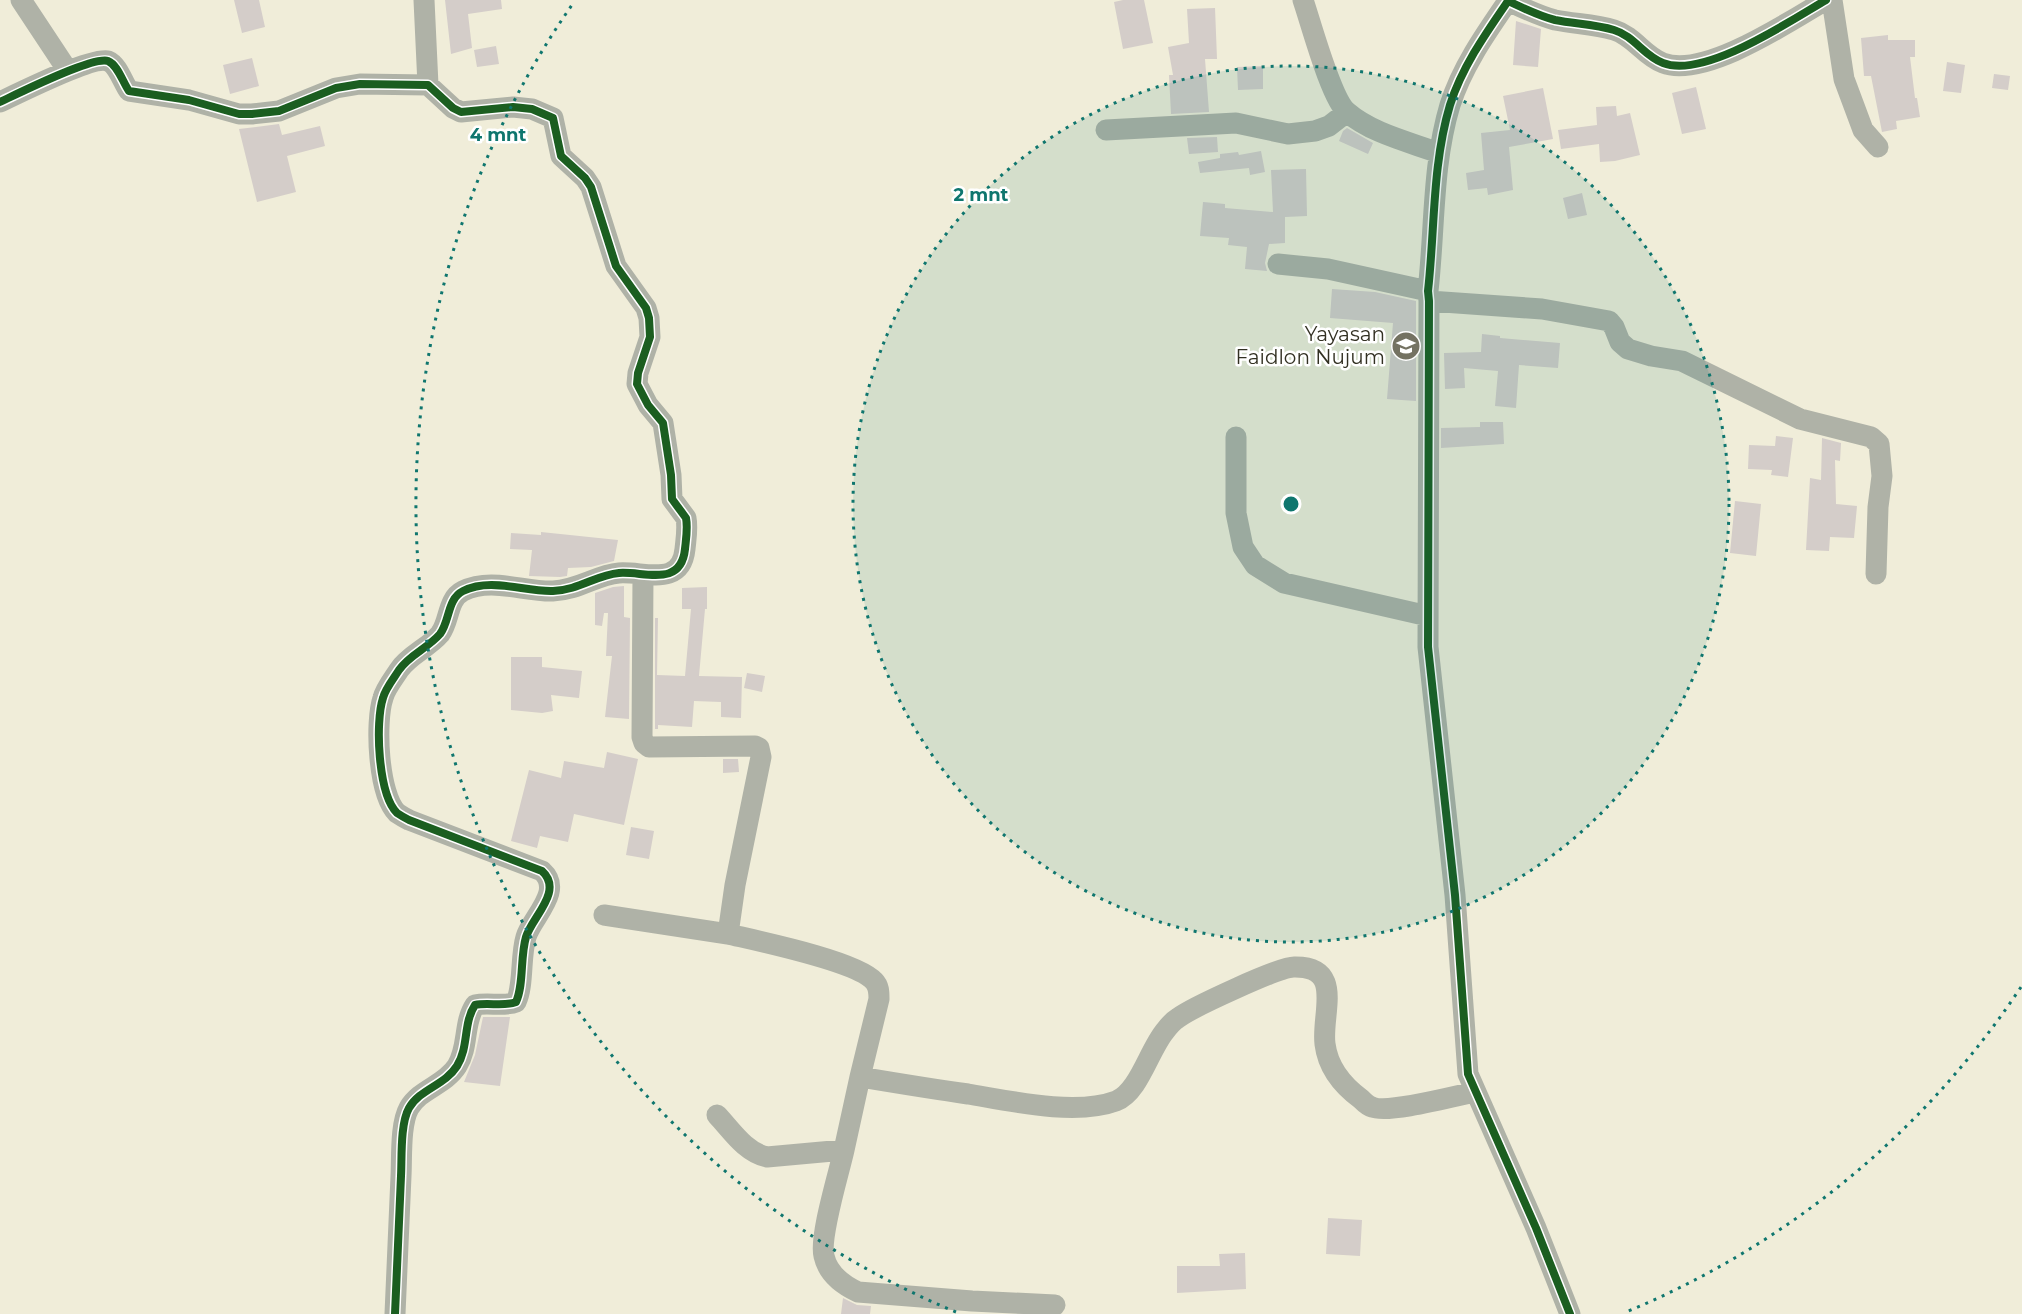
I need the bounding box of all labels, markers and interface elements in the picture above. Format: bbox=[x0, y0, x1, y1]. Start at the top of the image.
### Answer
text: 4 mnt bbox=[470, 124, 526, 146]
text: 2 mnt bbox=[954, 184, 1009, 206]
place label: Yayasan Faidlon Nujum bbox=[1236, 322, 1385, 369]
school or university icon: Yayasan Faidlon Nujum bbox=[1390, 330, 1422, 362]
centre of rings bbox=[1281, 494, 1301, 514]

